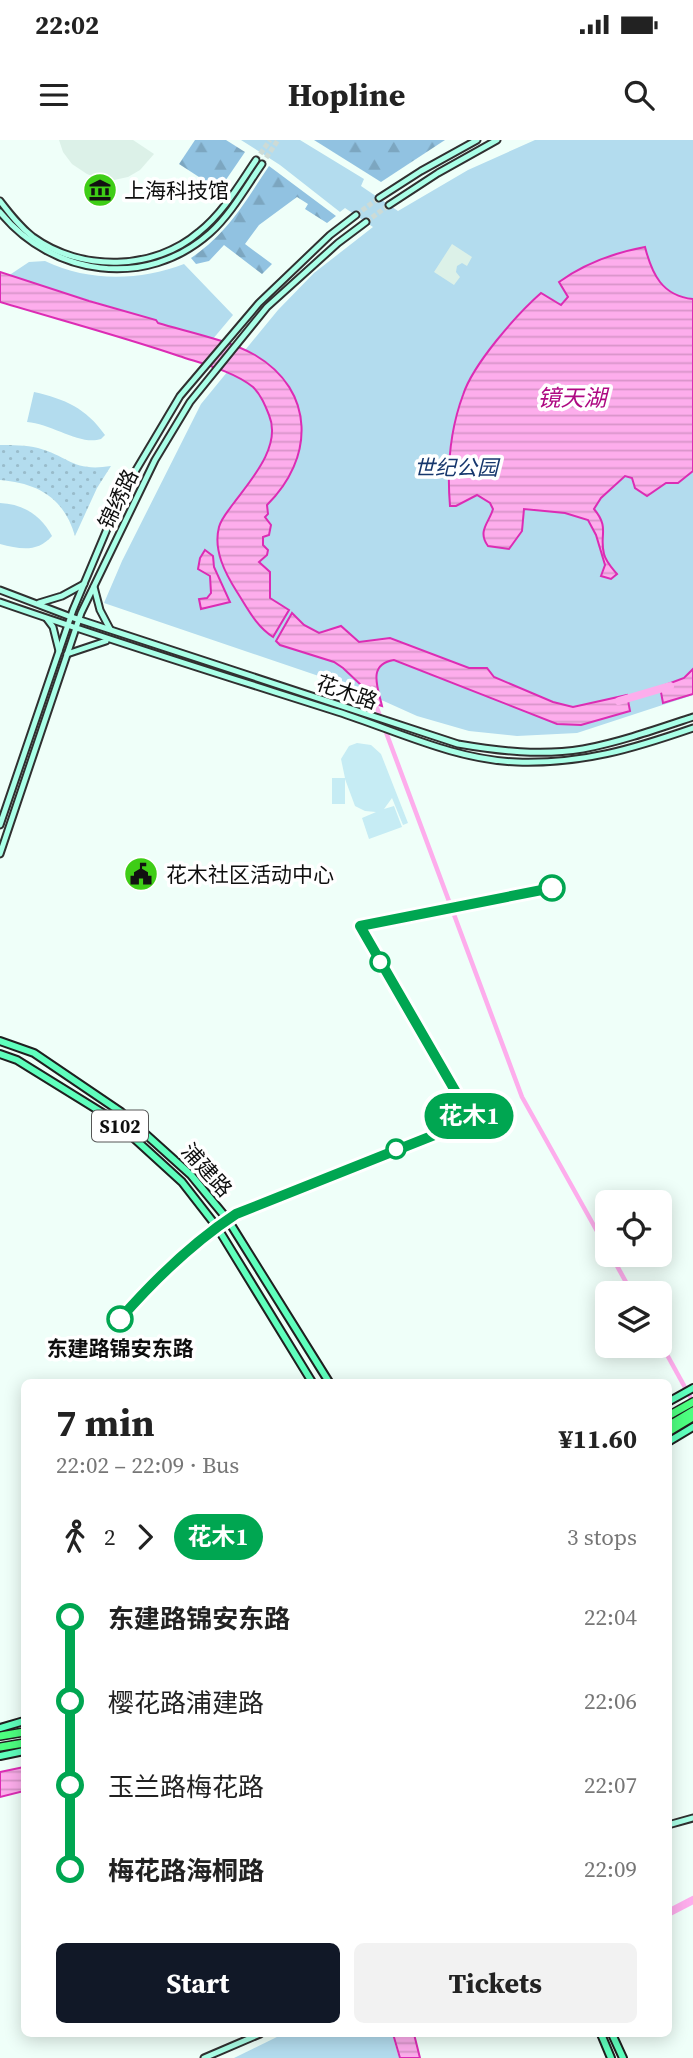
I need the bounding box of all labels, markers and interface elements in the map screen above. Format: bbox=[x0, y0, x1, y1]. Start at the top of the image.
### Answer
text: 22:02 bbox=[35, 7, 99, 43]
text: Hopline bbox=[288, 73, 405, 117]
icon: menu bbox=[35, 76, 73, 114]
icon: search bbox=[620, 76, 658, 114]
museum icon: 上海科技馆 bbox=[81, 171, 119, 209]
place label: 上海科技馆 bbox=[124, 176, 229, 205]
water label: 镜天湖 bbox=[538, 382, 610, 414]
park label: 世纪公园 bbox=[414, 453, 501, 482]
street label: 锦绣路 bbox=[91, 464, 145, 534]
street label: 花木路 bbox=[312, 668, 382, 716]
public building icon: 花木社区活动中心 bbox=[122, 855, 160, 893]
place label: 花木社区活动中心 bbox=[166, 860, 334, 889]
unlabelled marker bbox=[539, 875, 565, 901]
unlabelled marker bbox=[370, 952, 390, 972]
line badge: 花木1 bbox=[429, 1093, 509, 1139]
text: 花木1 bbox=[438, 1099, 500, 1132]
road number: S102 bbox=[92, 1110, 148, 1142]
street label: 浦建路 bbox=[175, 1137, 239, 1203]
unlabelled marker bbox=[386, 1139, 406, 1159]
map controls bbox=[595, 1190, 672, 1358]
button: locate bbox=[595, 1190, 672, 1267]
button: layers bbox=[595, 1281, 672, 1358]
marker: 东建路锦安东路 bbox=[107, 1306, 133, 1332]
place label: 东建路锦安东路 bbox=[47, 1334, 194, 1363]
text: 7 min bbox=[56, 1397, 155, 1449]
text: ¥11.60 bbox=[559, 1421, 637, 1457]
text: 22:02 – 22:09 · Bus bbox=[56, 1449, 239, 1481]
icon: walk bbox=[56, 1518, 94, 1556]
icon: forward bbox=[126, 1518, 164, 1556]
text: 花木1 bbox=[188, 1520, 249, 1553]
text: 2 bbox=[104, 1521, 116, 1553]
text: 3 stops bbox=[567, 1521, 637, 1553]
text: 东建路锦安东路 bbox=[108, 1601, 290, 1637]
text: 22:04 bbox=[584, 1601, 637, 1633]
text: 樱花路浦建路 bbox=[108, 1685, 264, 1721]
text: 22:06 bbox=[584, 1685, 637, 1717]
text: 玉兰路梅花路 bbox=[108, 1769, 264, 1805]
text: 22:07 bbox=[584, 1769, 637, 1801]
text: 梅花路海桐路 bbox=[108, 1853, 264, 1889]
text: 22:09 bbox=[584, 1853, 637, 1885]
button: Start bbox=[56, 1943, 340, 2023]
button: Tickets bbox=[354, 1943, 637, 2023]

